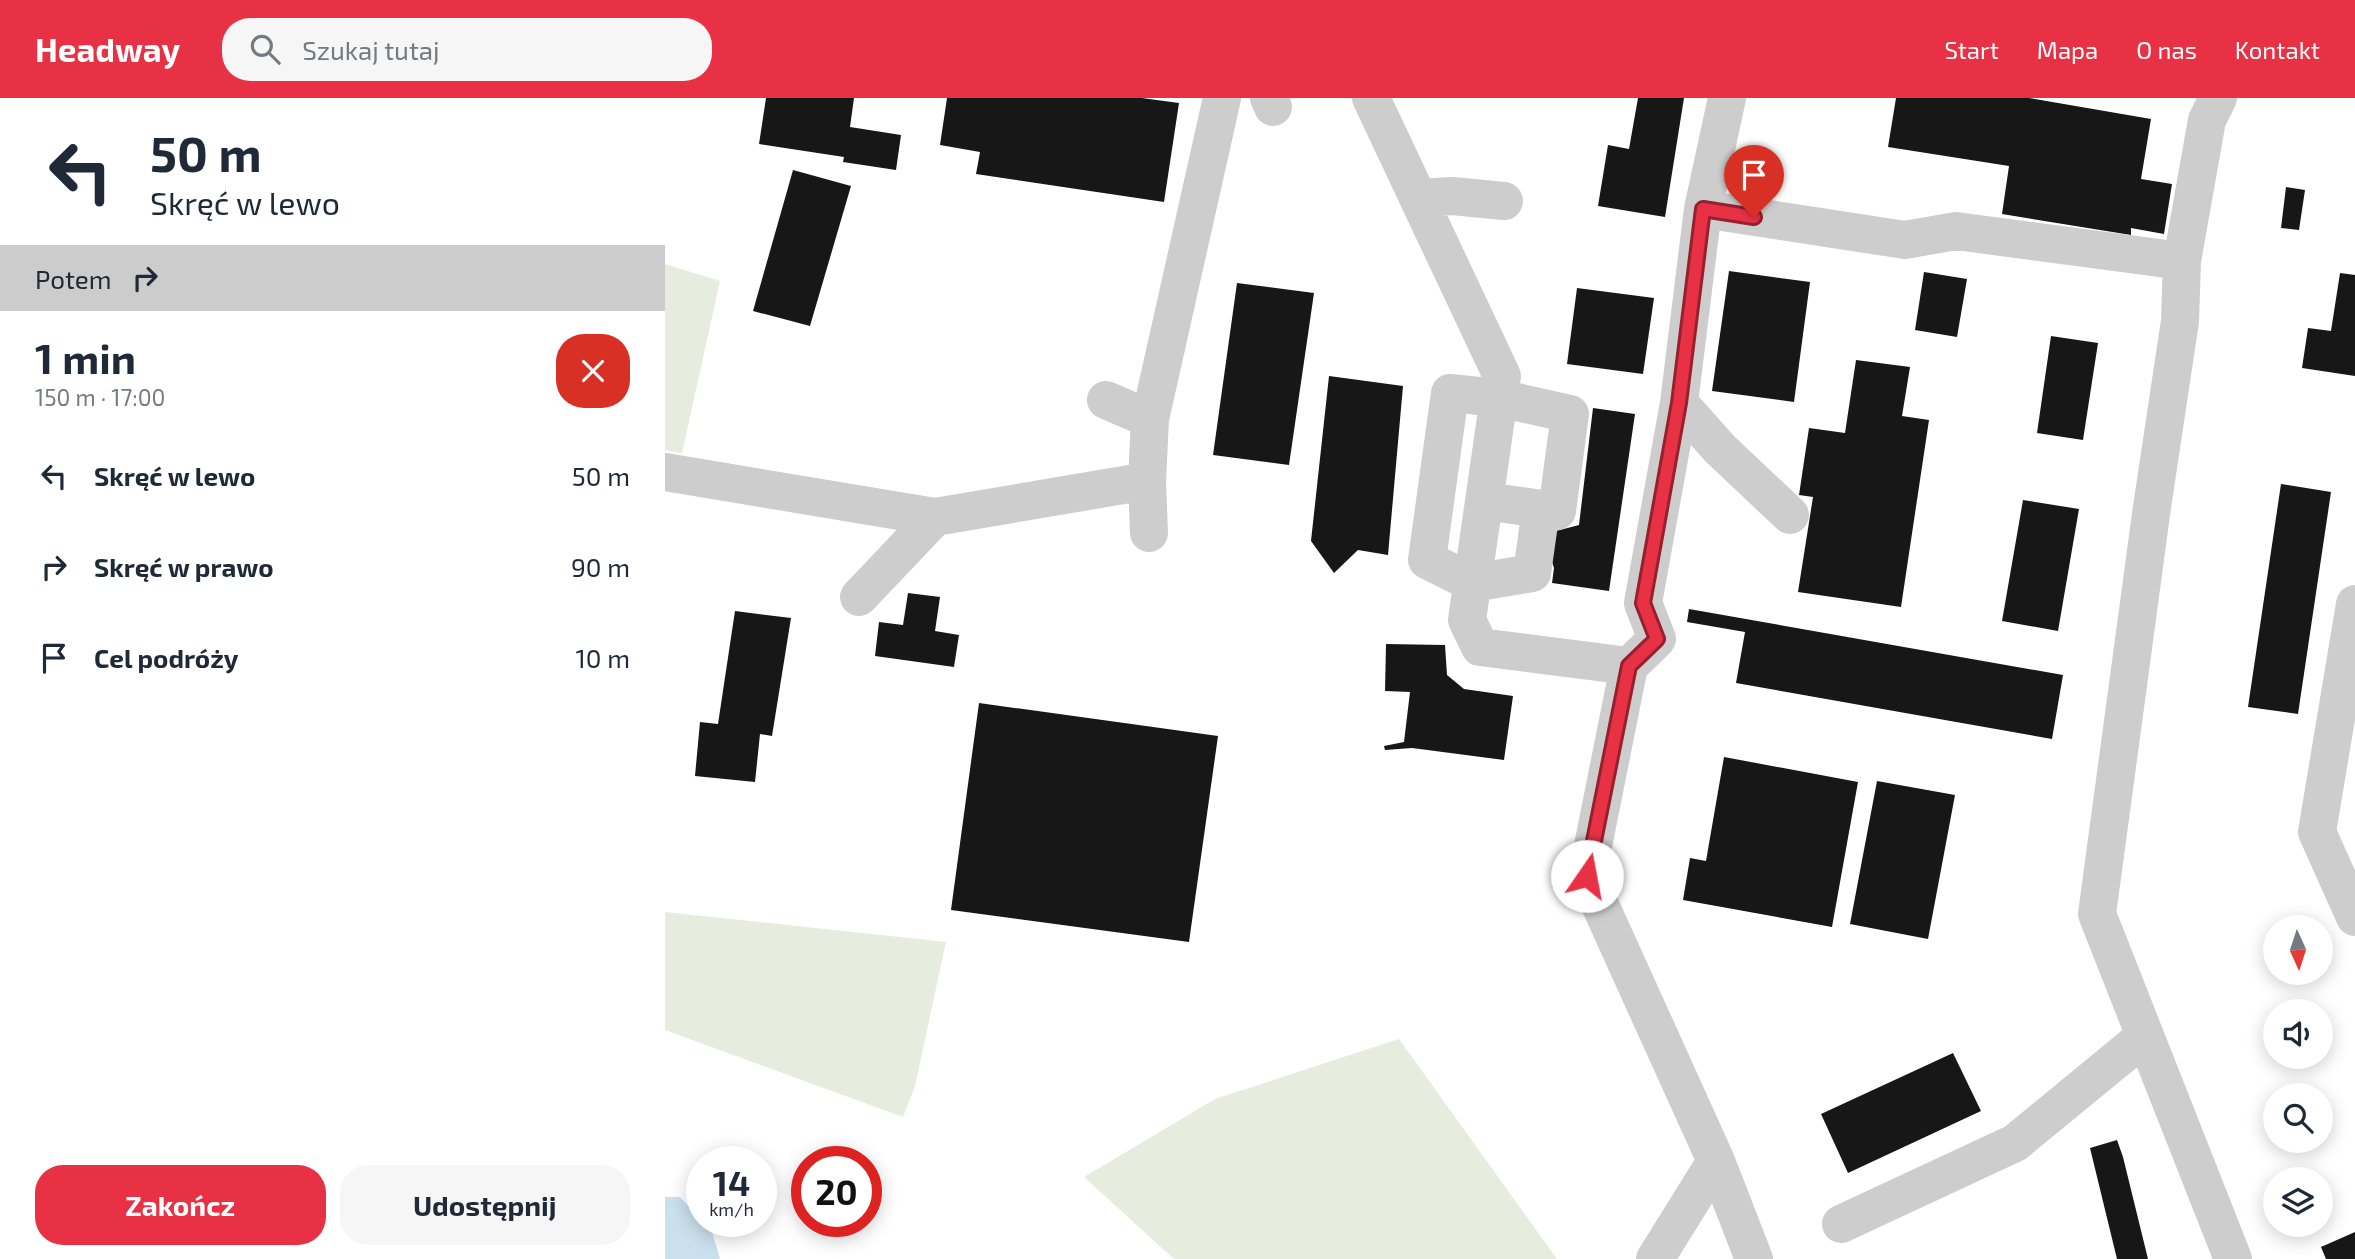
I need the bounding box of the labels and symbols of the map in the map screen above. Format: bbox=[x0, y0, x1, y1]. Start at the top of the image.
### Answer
pin bbox=[1724, 145, 1784, 217]
position arrow bbox=[1550, 839, 1624, 913]
north arrow bbox=[2263, 915, 2333, 985]
speed limit sign: 20 bbox=[791, 1146, 882, 1237]

